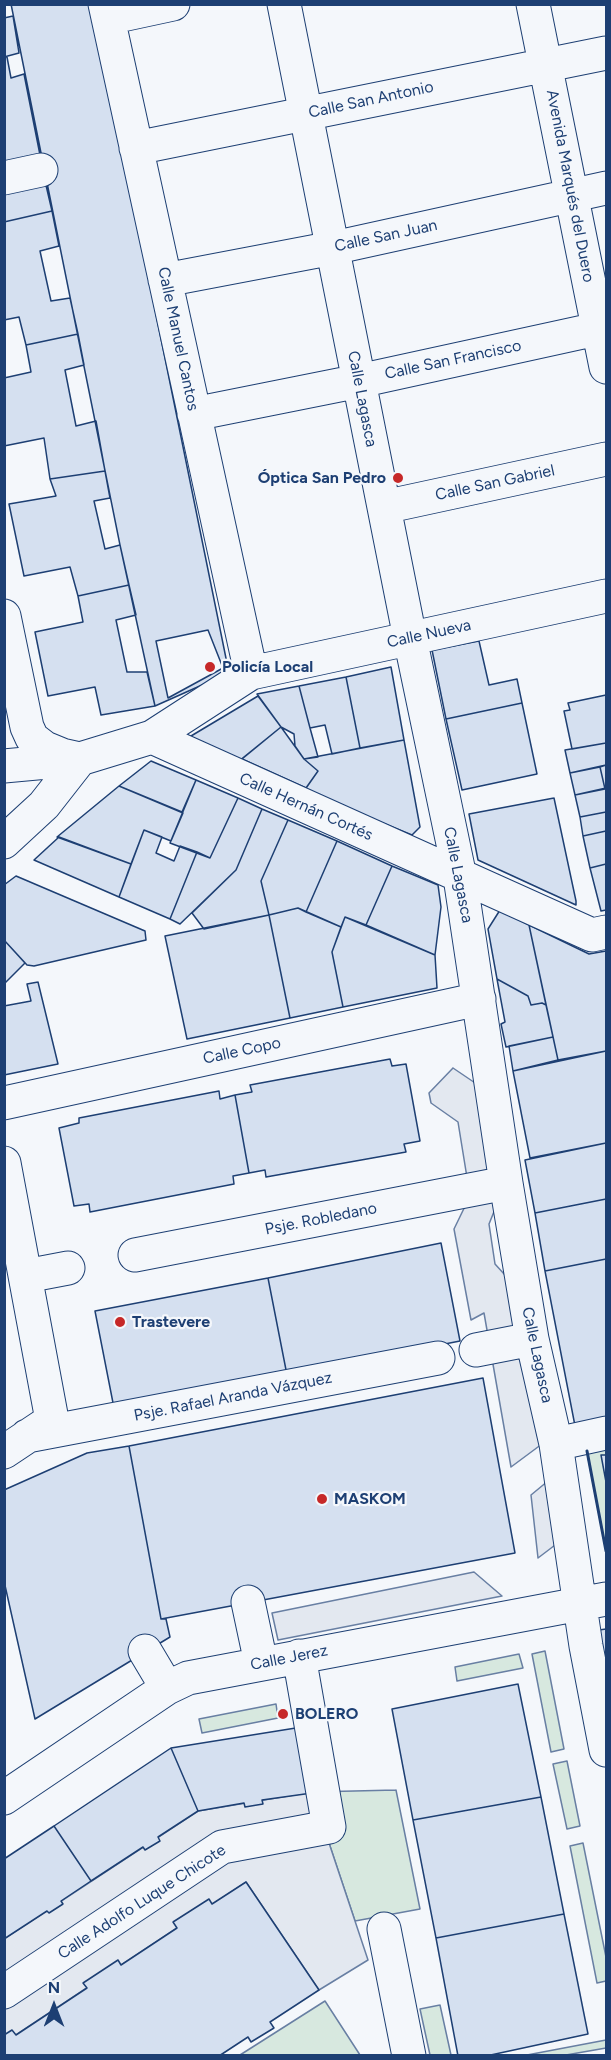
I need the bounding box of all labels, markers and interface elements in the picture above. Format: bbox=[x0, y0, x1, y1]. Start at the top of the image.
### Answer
street label: Calle San Antonio bbox=[307, 77, 435, 123]
street label: Avenida Marqués del Duero bbox=[542, 88, 598, 284]
street label: Calle San Juan bbox=[333, 216, 439, 256]
street label: Calle Manuel Cantos bbox=[153, 265, 203, 413]
street label: Calle San Francisco bbox=[383, 336, 523, 384]
street label: Calle Lagasca bbox=[343, 349, 381, 449]
street label: Calle San Gabriel bbox=[434, 461, 556, 505]
place label: Óptica San Pedro bbox=[258, 468, 386, 488]
marker: Óptica San Pedro bbox=[391, 471, 405, 485]
street label: Calle Nueva bbox=[385, 616, 473, 652]
place label: Policía Local bbox=[222, 657, 313, 677]
marker: Policía Local bbox=[203, 660, 217, 674]
street label: Calle Hernán Cortés bbox=[236, 769, 376, 845]
street label: Calle Lagasca bbox=[439, 825, 477, 925]
street label: Calle Copo bbox=[201, 1033, 283, 1069]
street label: Psje. Robledano bbox=[263, 1199, 379, 1239]
street label: Calle Lagasca bbox=[517, 1305, 557, 1405]
place label: Trastevere bbox=[132, 1312, 210, 1332]
marker: Trastevere bbox=[113, 1315, 127, 1329]
street label: Psje. Rafael Aranda Vázquez bbox=[132, 1368, 334, 1426]
place label: MASKOM bbox=[334, 1489, 406, 1509]
marker: MASKOM bbox=[315, 1492, 329, 1506]
street label: Calle Jerez bbox=[249, 1641, 329, 1675]
place label: BOLERO bbox=[295, 1704, 358, 1724]
marker: BOLERO bbox=[276, 1707, 290, 1721]
street label: Calle Adolfo Luque Chicote bbox=[54, 1840, 230, 1964]
north arrow bbox=[24, 1976, 84, 2036]
text: N bbox=[48, 1978, 60, 1997]

